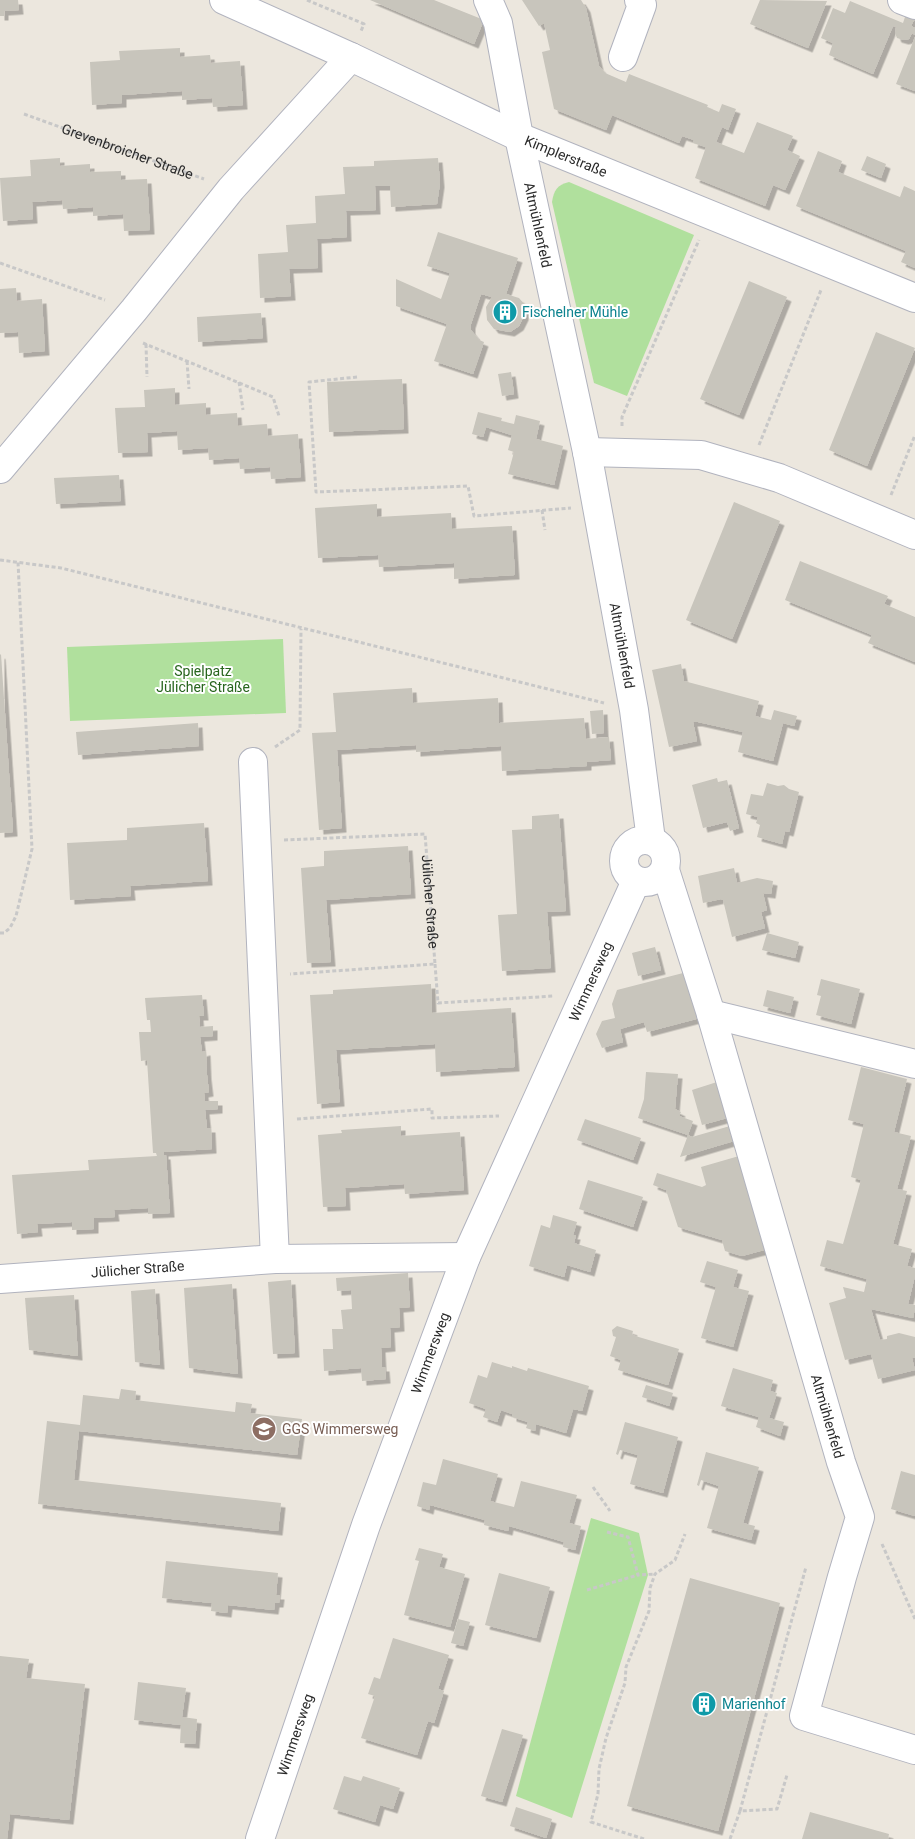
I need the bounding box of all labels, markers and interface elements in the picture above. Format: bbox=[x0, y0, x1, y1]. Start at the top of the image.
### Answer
street label: Grevenbroicher Straße bbox=[59, 120, 195, 182]
street label: Kimplerstraße bbox=[522, 132, 610, 180]
street label: Altmühlenfeld bbox=[521, 181, 555, 269]
building icon: Fischelner Mühle bbox=[492, 299, 518, 325]
place label: Fischelner Mühle bbox=[522, 304, 628, 320]
street label: Altmühlenfeld bbox=[607, 601, 638, 690]
park label: Spielpatz Jülicher Straße bbox=[156, 663, 250, 695]
street label: Jülicher Straße bbox=[419, 854, 442, 949]
street label: Wimmersweg bbox=[566, 939, 616, 1024]
street label: Jülicher Straße bbox=[90, 1258, 185, 1280]
street label: Wimmersweg bbox=[408, 1310, 453, 1396]
street label: Altmühlenfeld bbox=[808, 1372, 848, 1460]
school or university icon: GGS Wimmersweg bbox=[251, 1416, 277, 1442]
place label: GGS Wimmersweg bbox=[282, 1421, 398, 1437]
building icon: Marienhof bbox=[691, 1691, 717, 1717]
street label: Wimmersweg bbox=[274, 1692, 316, 1778]
place label: Marienhof bbox=[722, 1696, 786, 1712]

